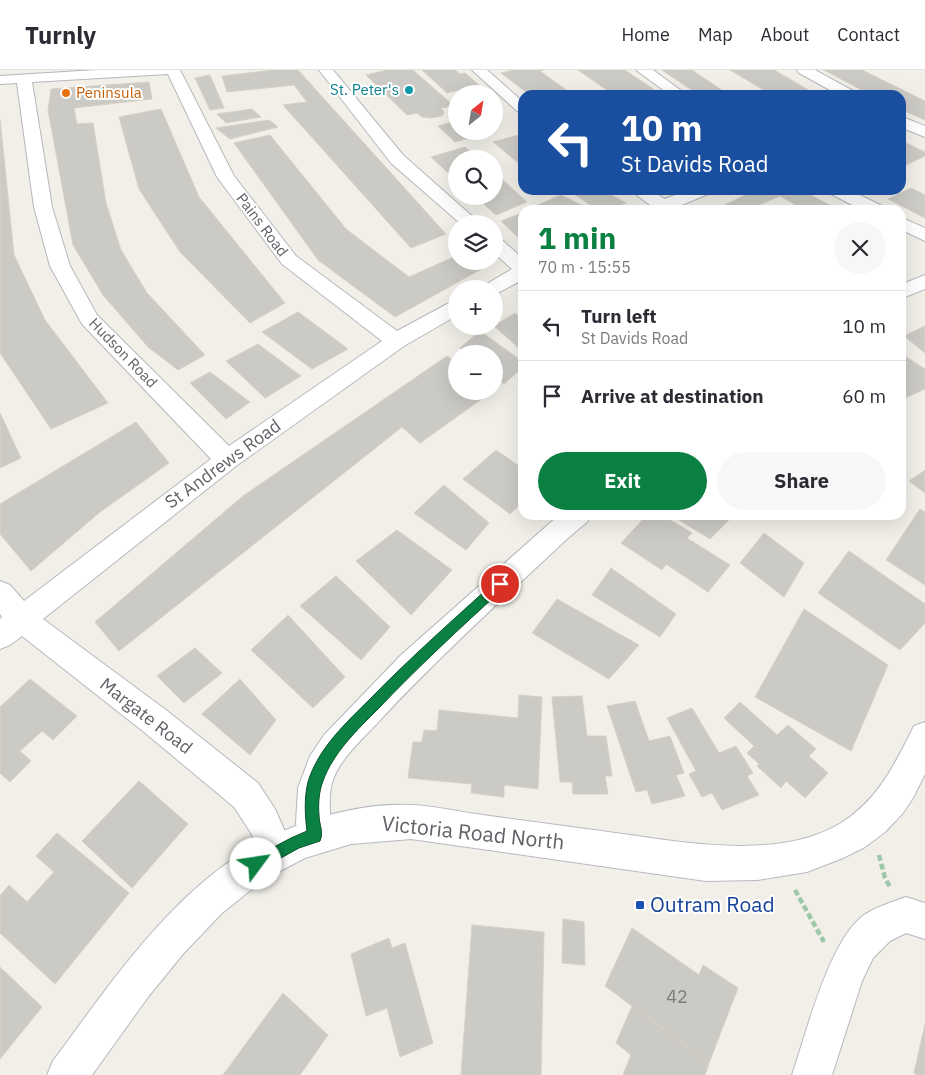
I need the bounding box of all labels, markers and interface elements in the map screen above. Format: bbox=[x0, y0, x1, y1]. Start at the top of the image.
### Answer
text: Turnly bbox=[25, 19, 96, 51]
text: Home bbox=[622, 23, 670, 46]
text: Map bbox=[698, 23, 733, 46]
text: About bbox=[761, 23, 809, 46]
text: Contact bbox=[837, 23, 900, 46]
place label: St. Peter's bbox=[330, 80, 399, 99]
place label: Peninsula bbox=[76, 83, 142, 102]
marker: St. Peter's bbox=[403, 84, 415, 96]
north arrow bbox=[448, 85, 502, 140]
map controls bbox=[448, 85, 503, 400]
marker: Peninsula bbox=[60, 87, 72, 99]
text: 10 m bbox=[621, 105, 703, 151]
icon: left bbox=[538, 110, 603, 175]
text: St Davids Road bbox=[621, 149, 769, 178]
button: search bbox=[448, 150, 503, 205]
street label: Pains Road bbox=[232, 189, 292, 260]
button: layers bbox=[448, 215, 503, 270]
text: 1 min bbox=[538, 218, 616, 257]
button: close bbox=[834, 222, 886, 274]
text: 70 m · 15:55 bbox=[538, 257, 631, 277]
button: + bbox=[448, 280, 503, 335]
text: Turn left bbox=[581, 304, 657, 328]
icon: left bbox=[538, 312, 566, 340]
street label: Hudson Road bbox=[85, 314, 161, 392]
text: 10 m bbox=[842, 314, 886, 338]
text: St Davids Road bbox=[581, 328, 688, 348]
button: − bbox=[448, 345, 503, 400]
icon: arrive bbox=[538, 382, 566, 410]
text: Arrive at destination bbox=[581, 384, 764, 408]
text: 60 m bbox=[842, 384, 886, 408]
street label: St Andrews Road bbox=[160, 414, 285, 513]
button: Exit bbox=[538, 452, 707, 510]
button: Share bbox=[717, 452, 886, 510]
pin bbox=[479, 563, 521, 605]
icon: arrive bbox=[486, 570, 514, 598]
street label: Margate Road bbox=[95, 672, 197, 759]
street label: Victoria Road North bbox=[380, 808, 566, 856]
position arrow bbox=[229, 837, 281, 889]
place label: Outram Road bbox=[650, 890, 775, 918]
marker: Outram Road bbox=[634, 899, 646, 911]
house number: 42 bbox=[666, 985, 688, 1008]

